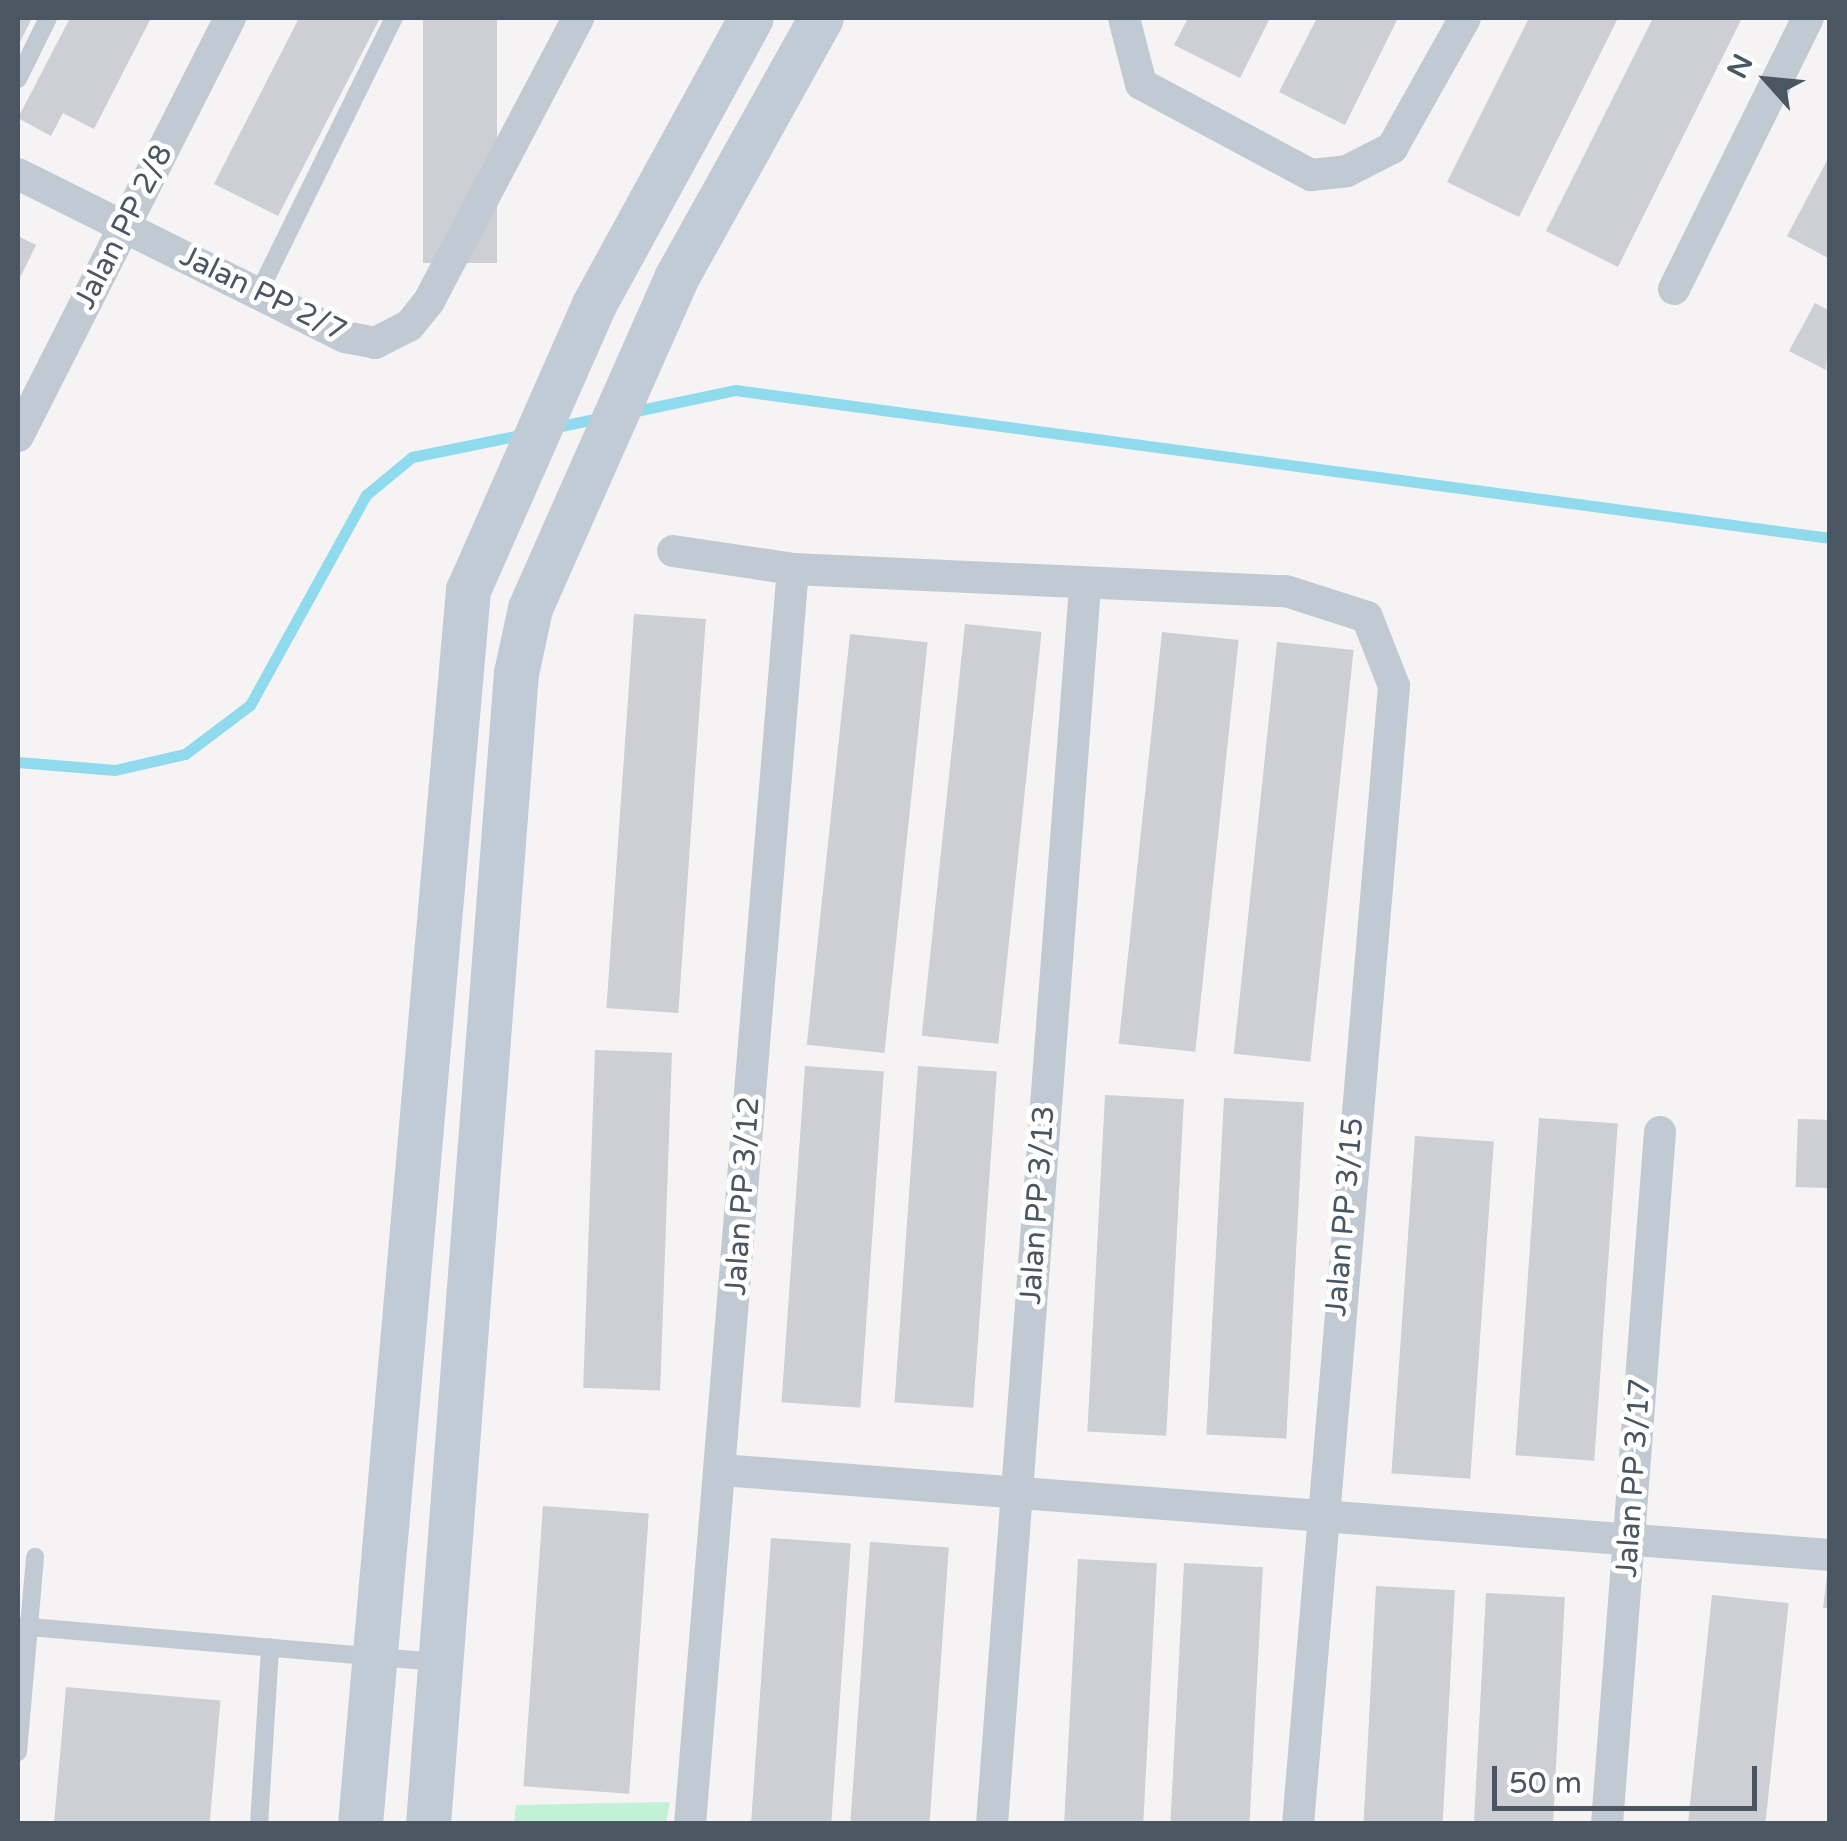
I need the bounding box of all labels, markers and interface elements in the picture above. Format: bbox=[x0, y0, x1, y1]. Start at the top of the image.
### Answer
north arrow bbox=[1717, 30, 1817, 130]
text: N bbox=[1720, 49, 1761, 84]
street label: Jalan PP 2/8 bbox=[67, 139, 181, 315]
street label: Jalan PP 2/7 bbox=[174, 238, 352, 350]
street label: Jalan PP 3/12 bbox=[718, 1095, 768, 1297]
street label: Jalan PP 3/13 bbox=[1013, 1104, 1063, 1306]
street label: Jalan PP 3/15 bbox=[1318, 1116, 1372, 1318]
street label: Jalan PP 3/17 bbox=[1609, 1377, 1659, 1579]
scale bar bbox=[1497, 1746, 1762, 1808]
text: 50 m bbox=[1509, 1765, 1582, 1802]

